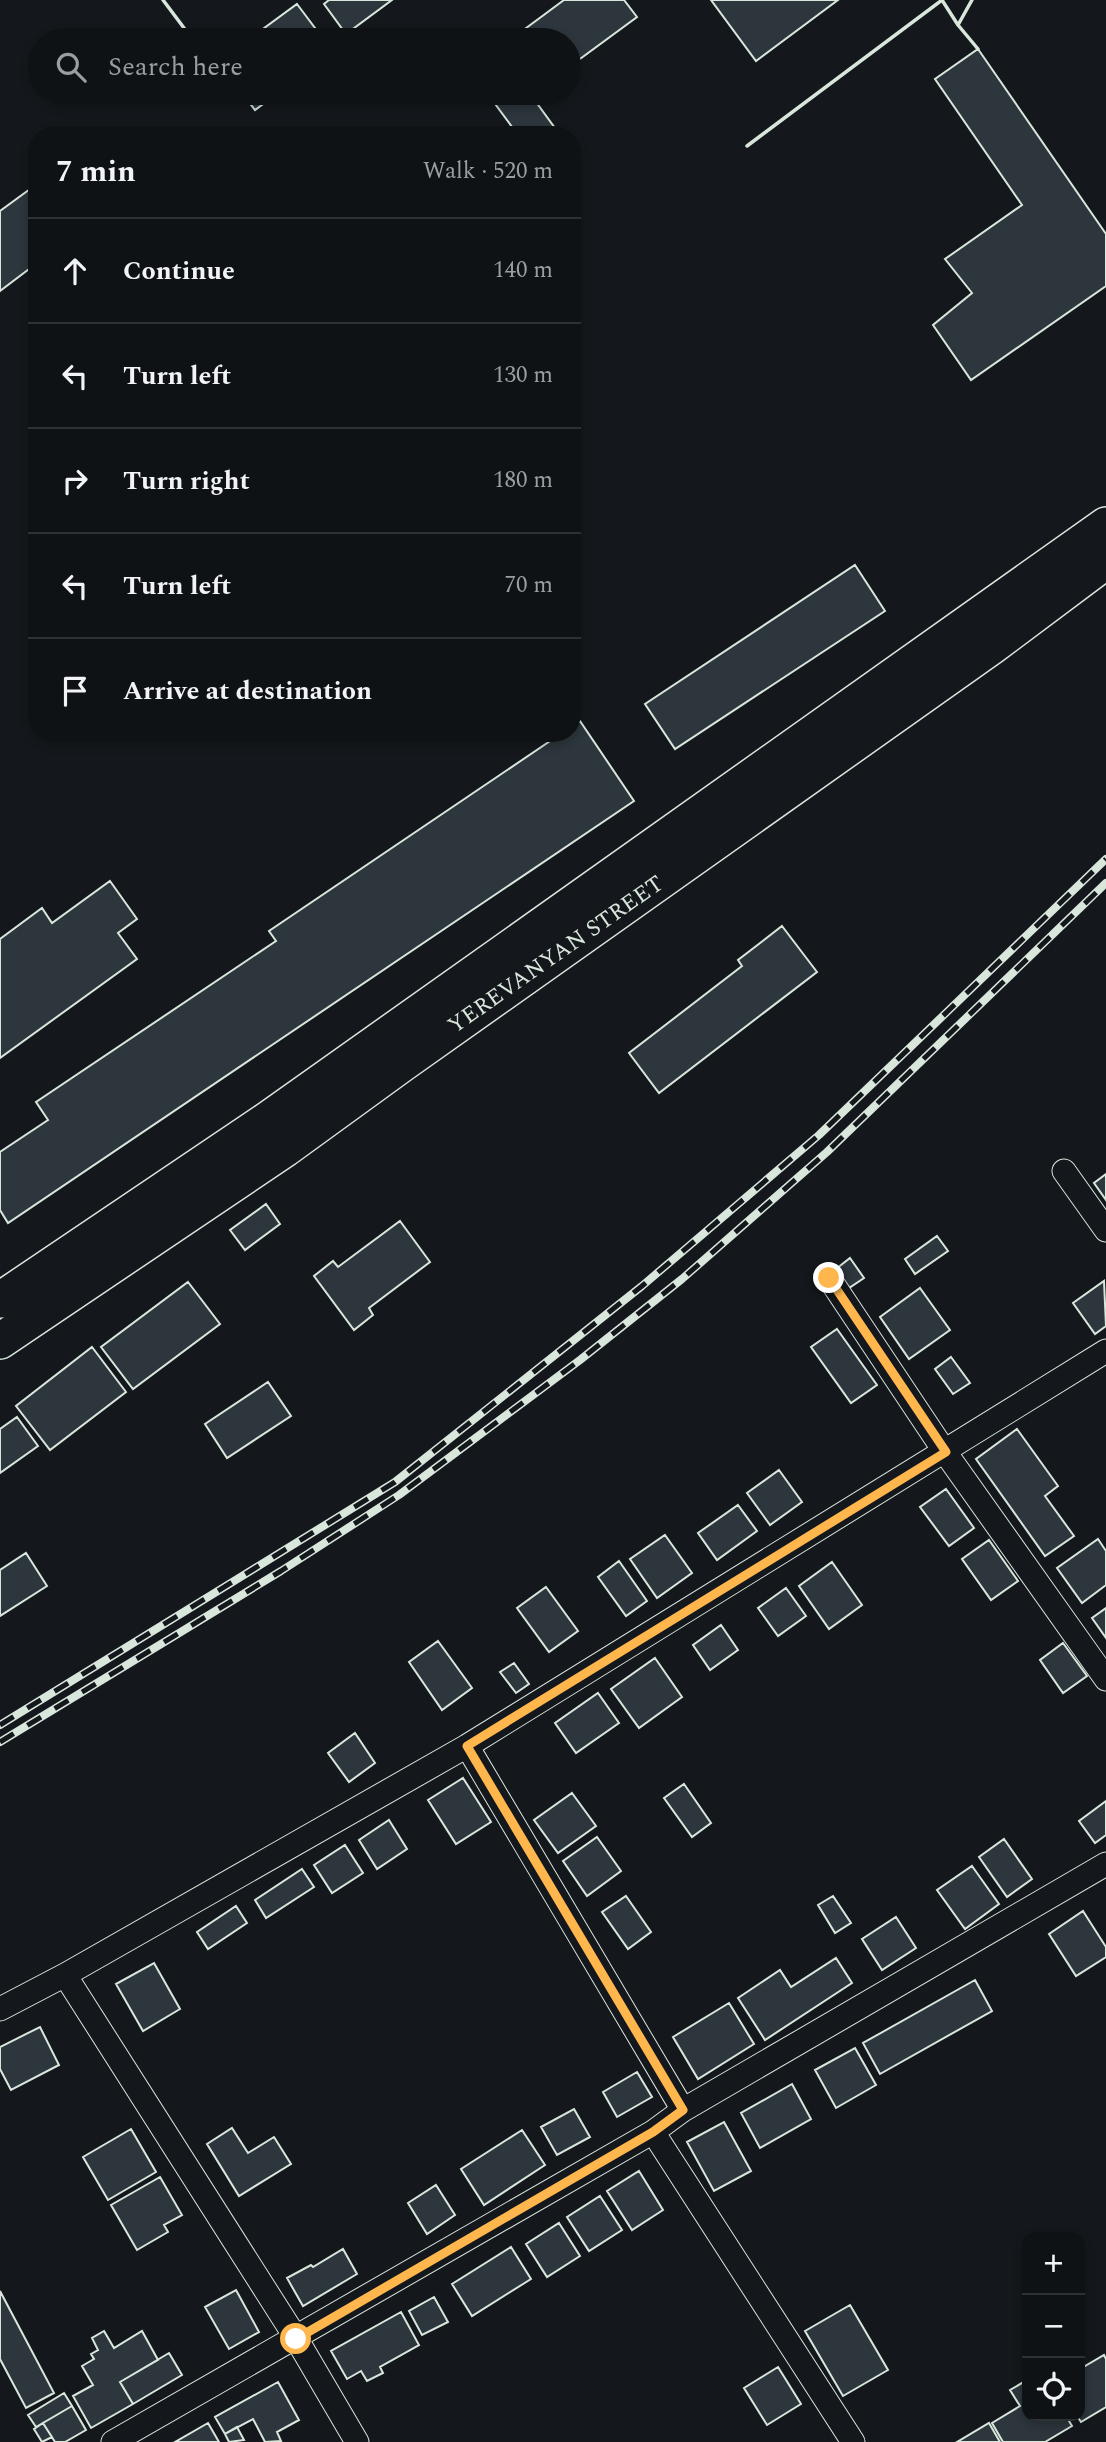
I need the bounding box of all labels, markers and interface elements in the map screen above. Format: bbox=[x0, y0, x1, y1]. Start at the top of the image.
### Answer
search box bbox=[28, 28, 581, 105]
text: Search here bbox=[108, 47, 243, 87]
icon: search bbox=[52, 48, 90, 86]
text: 7 min bbox=[56, 149, 136, 195]
text: Walk · 520 m bbox=[423, 154, 553, 189]
text: Continue bbox=[123, 251, 235, 291]
icon: ahead bbox=[56, 252, 94, 290]
text: 140 m bbox=[493, 253, 553, 288]
text: Turn left bbox=[123, 356, 231, 396]
icon: left bbox=[56, 357, 94, 395]
text: 130 m bbox=[493, 358, 553, 393]
text: Turn right bbox=[123, 461, 250, 501]
icon: right bbox=[56, 462, 94, 500]
text: 180 m bbox=[493, 463, 553, 498]
text: Turn left bbox=[123, 566, 231, 606]
icon: left bbox=[56, 567, 94, 605]
text: 70 m bbox=[504, 568, 553, 603]
text: Arrive at destination bbox=[123, 671, 372, 711]
icon: arrive bbox=[56, 672, 94, 710]
street label: YEREVANYAN STREET bbox=[441, 867, 671, 1043]
route end bbox=[813, 1262, 844, 1293]
map controls bbox=[1022, 2232, 1085, 2421]
button: + bbox=[1022, 2232, 1085, 2295]
button: − bbox=[1022, 2295, 1085, 2358]
route start bbox=[280, 2323, 311, 2354]
button: locate bbox=[1022, 2358, 1085, 2421]

